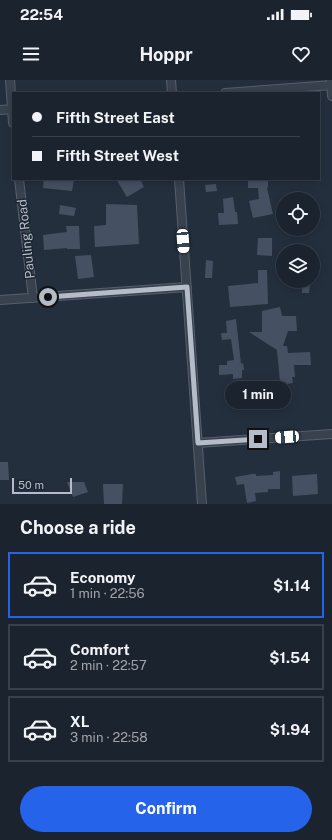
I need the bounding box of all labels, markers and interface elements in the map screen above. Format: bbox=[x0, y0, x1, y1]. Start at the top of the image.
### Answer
text: 22:54 bbox=[20, 6, 63, 23]
icon: menu bbox=[20, 43, 42, 65]
icon: heart bbox=[290, 43, 312, 65]
text: Hoppr bbox=[139, 44, 193, 65]
text: Fifth Street East bbox=[56, 109, 175, 126]
text: Fifth Street West bbox=[56, 147, 179, 164]
map controls bbox=[276, 192, 320, 288]
button: locate bbox=[276, 192, 320, 236]
street label: Pauling Road bbox=[14, 199, 38, 279]
car bbox=[176, 229, 190, 253]
button: layers bbox=[276, 244, 320, 288]
route start bbox=[39, 288, 57, 306]
callout: 1 min bbox=[225, 381, 291, 409]
text: 1 min bbox=[242, 387, 274, 402]
route end bbox=[249, 430, 267, 448]
car bbox=[275, 430, 299, 444]
scale bar bbox=[12, 476, 72, 495]
text: 50 m bbox=[18, 479, 44, 491]
text: Choose a ride bbox=[20, 517, 136, 538]
icon: car bbox=[22, 567, 58, 603]
text: Economy bbox=[70, 569, 135, 586]
text: $1.14 bbox=[273, 577, 310, 594]
text: 1 min · 22:56 bbox=[70, 586, 145, 601]
icon: car bbox=[22, 639, 58, 675]
text: Comfort bbox=[70, 641, 130, 658]
text: $1.54 bbox=[269, 649, 310, 666]
text: 2 min · 22:57 bbox=[70, 658, 147, 673]
icon: car bbox=[22, 711, 58, 747]
text: XL bbox=[70, 713, 89, 730]
text: $1.94 bbox=[270, 721, 310, 738]
text: 3 min · 22:58 bbox=[70, 730, 148, 745]
button: Confirm bbox=[20, 786, 312, 832]

